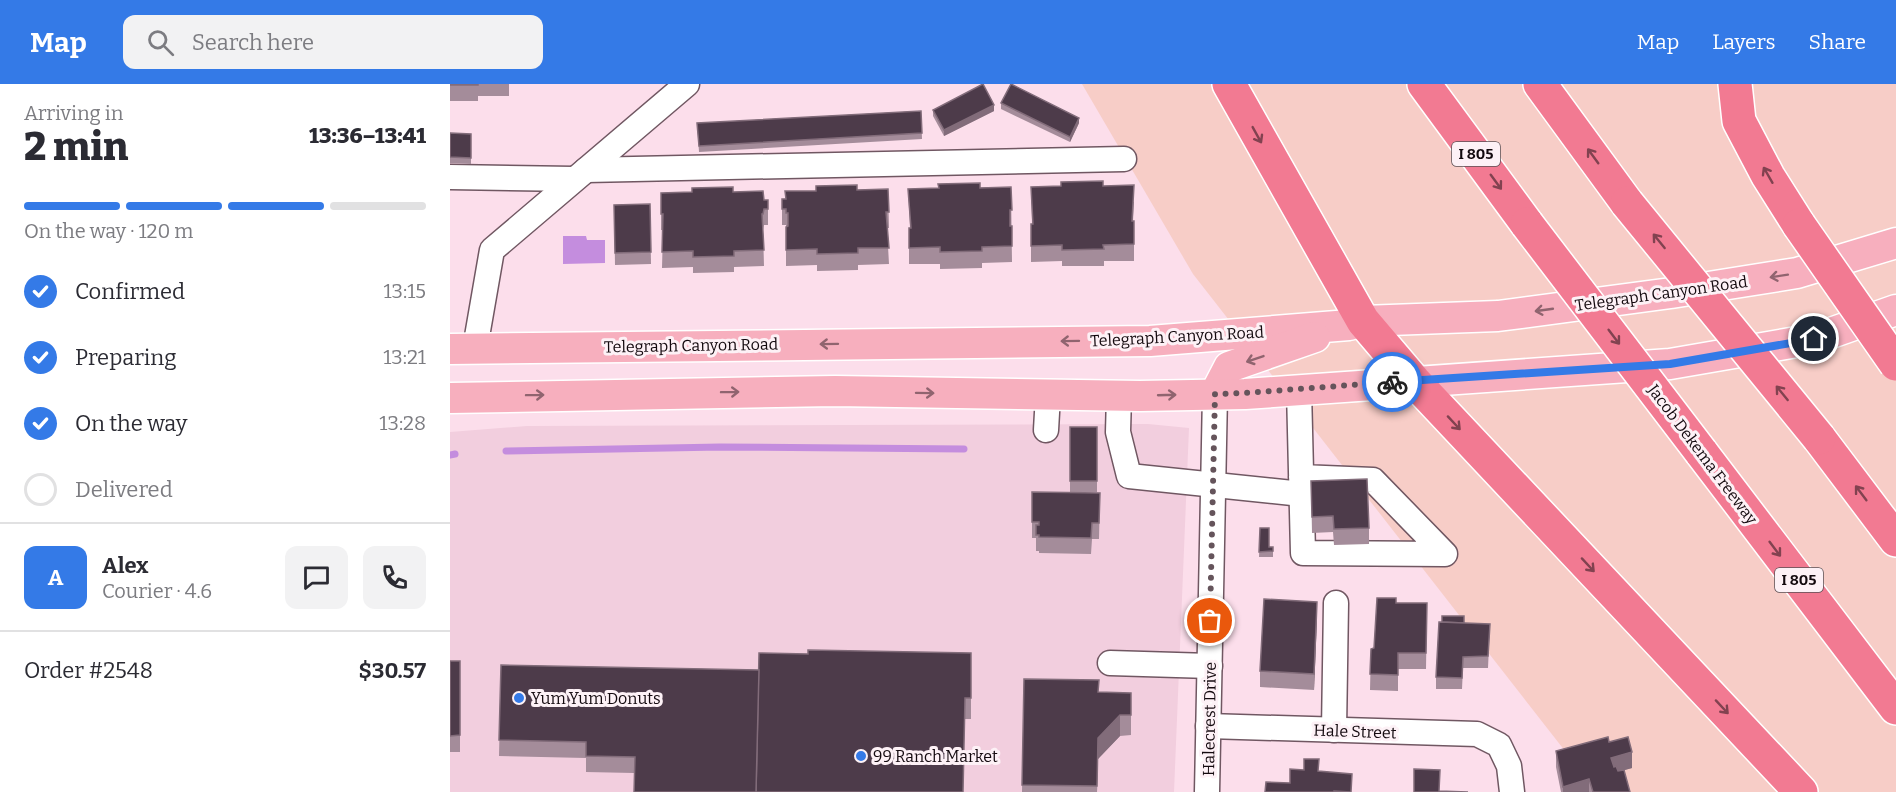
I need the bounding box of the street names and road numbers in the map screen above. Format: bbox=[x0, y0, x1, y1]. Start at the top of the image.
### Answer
road number: I 805 bbox=[1452, 142, 1500, 166]
street label: Telegraph Canyon Road bbox=[1574, 272, 1749, 315]
street label: Telegraph Canyon Road bbox=[1090, 322, 1265, 351]
street label: Telegraph Canyon Road bbox=[604, 334, 779, 357]
street label: Jacob Dekema Freeway bbox=[1643, 380, 1762, 528]
road number: I 805 bbox=[1775, 568, 1823, 592]
street label: Halecrest Drive bbox=[1199, 662, 1220, 776]
street label: Hale Street bbox=[1313, 721, 1397, 742]

